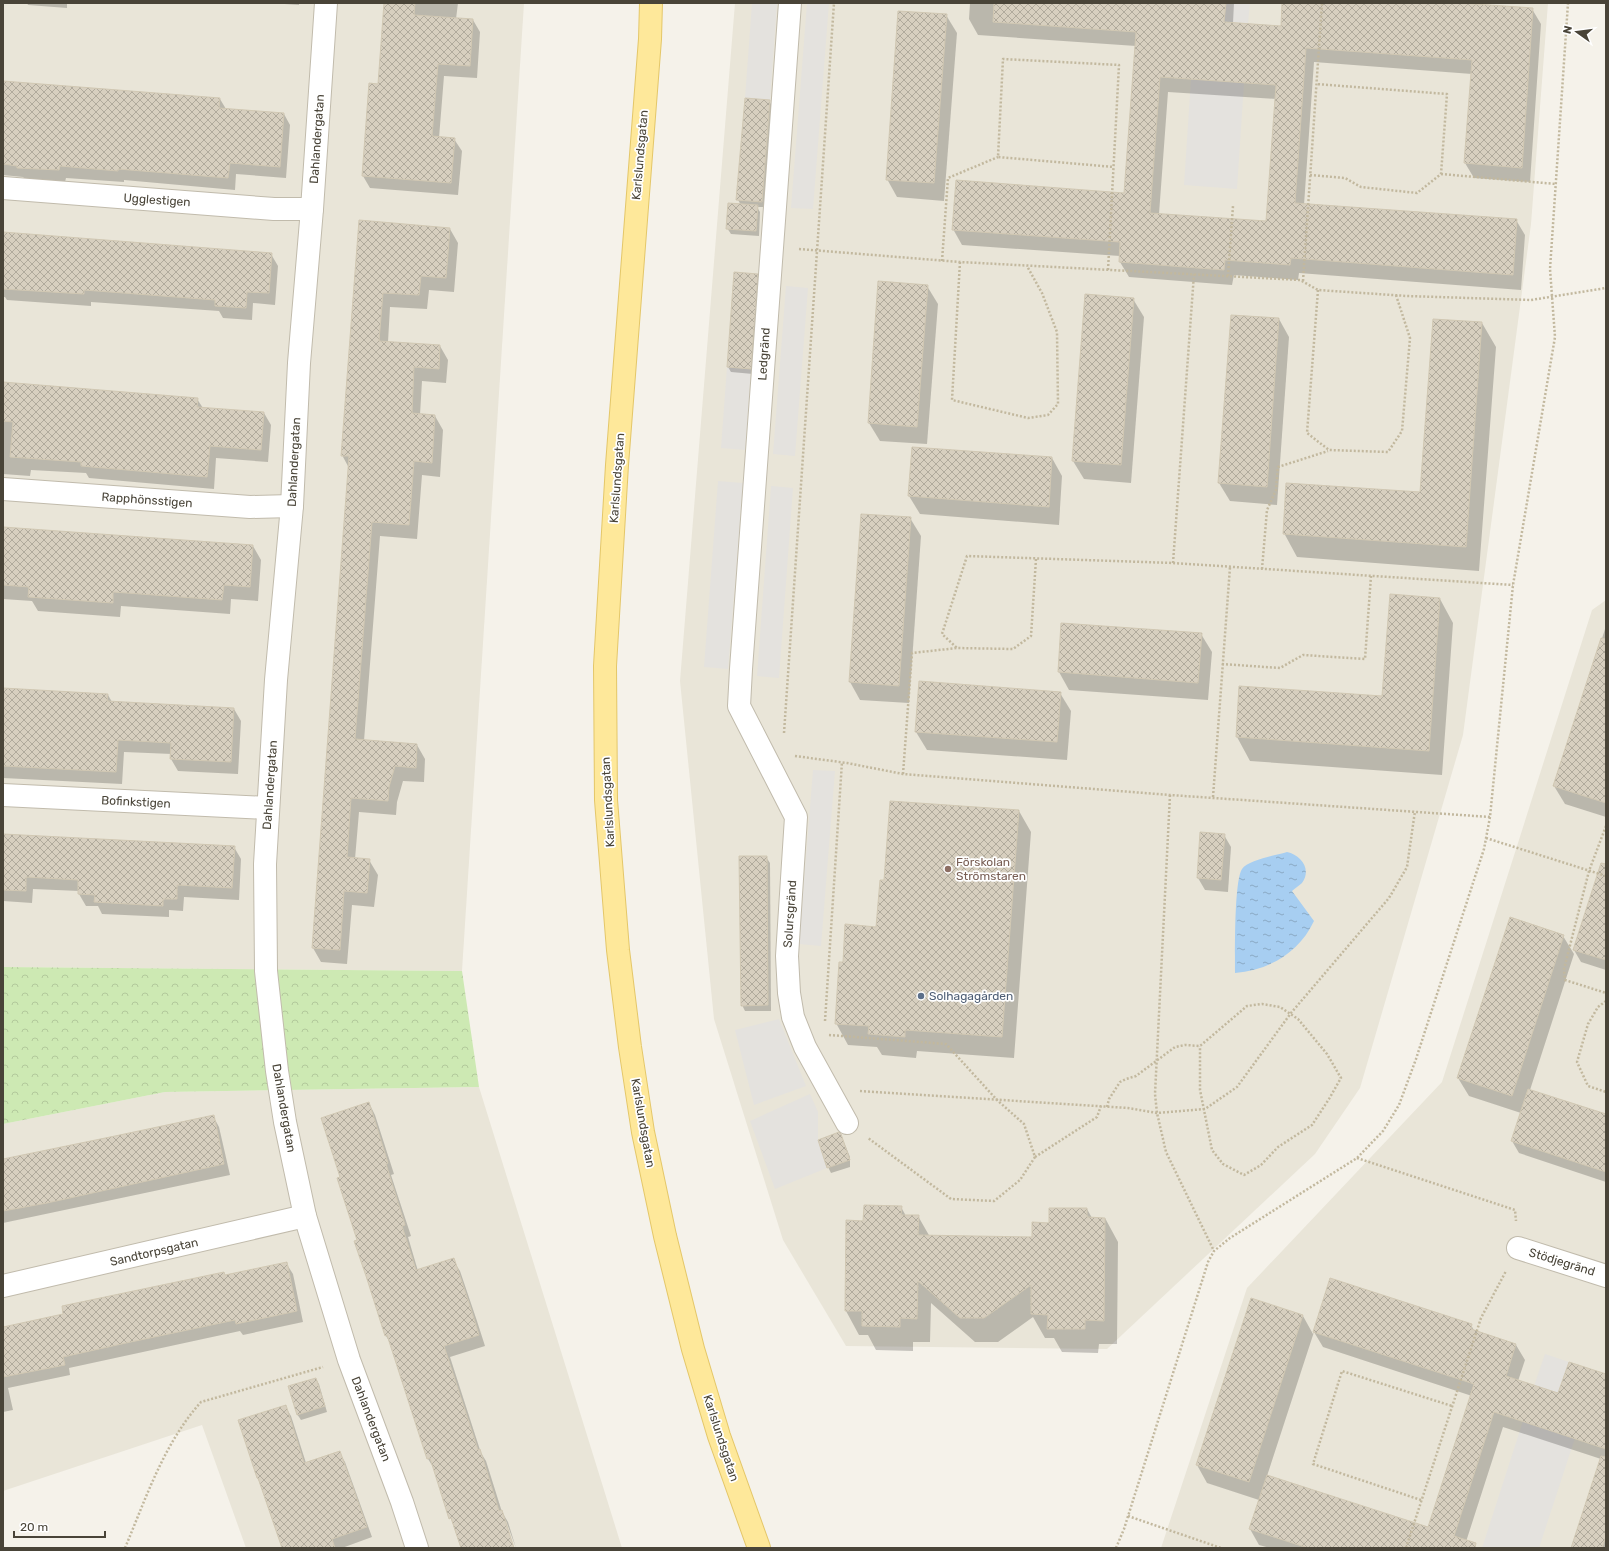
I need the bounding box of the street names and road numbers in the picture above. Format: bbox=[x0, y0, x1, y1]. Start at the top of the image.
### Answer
street label: Dahlandergatan bbox=[307, 94, 327, 184]
street label: Karlslundsgatan bbox=[629, 109, 651, 201]
street label: Ugglestigen bbox=[123, 191, 191, 209]
street label: Ledgränd bbox=[755, 327, 773, 381]
street label: Dahlandergatan bbox=[285, 417, 303, 507]
street label: Karlslundsgatan bbox=[607, 432, 627, 524]
street label: Rapphönsstigen bbox=[101, 490, 193, 510]
street label: Dahlandergatan bbox=[260, 740, 280, 830]
street label: Karlslundsgatan bbox=[599, 757, 617, 847]
street label: Bofinkstigen bbox=[101, 793, 171, 811]
street label: Solursgränd bbox=[781, 880, 799, 948]
street label: Dahlandergatan bbox=[269, 1063, 299, 1153]
street label: Karlslundsgatan bbox=[628, 1077, 658, 1169]
street label: Sandtorpsgatan bbox=[108, 1235, 200, 1269]
street label: Stödjegränd bbox=[1527, 1245, 1597, 1279]
street label: Dahlandergatan bbox=[348, 1375, 394, 1463]
street label: Karlslundsgatan bbox=[700, 1393, 742, 1483]

